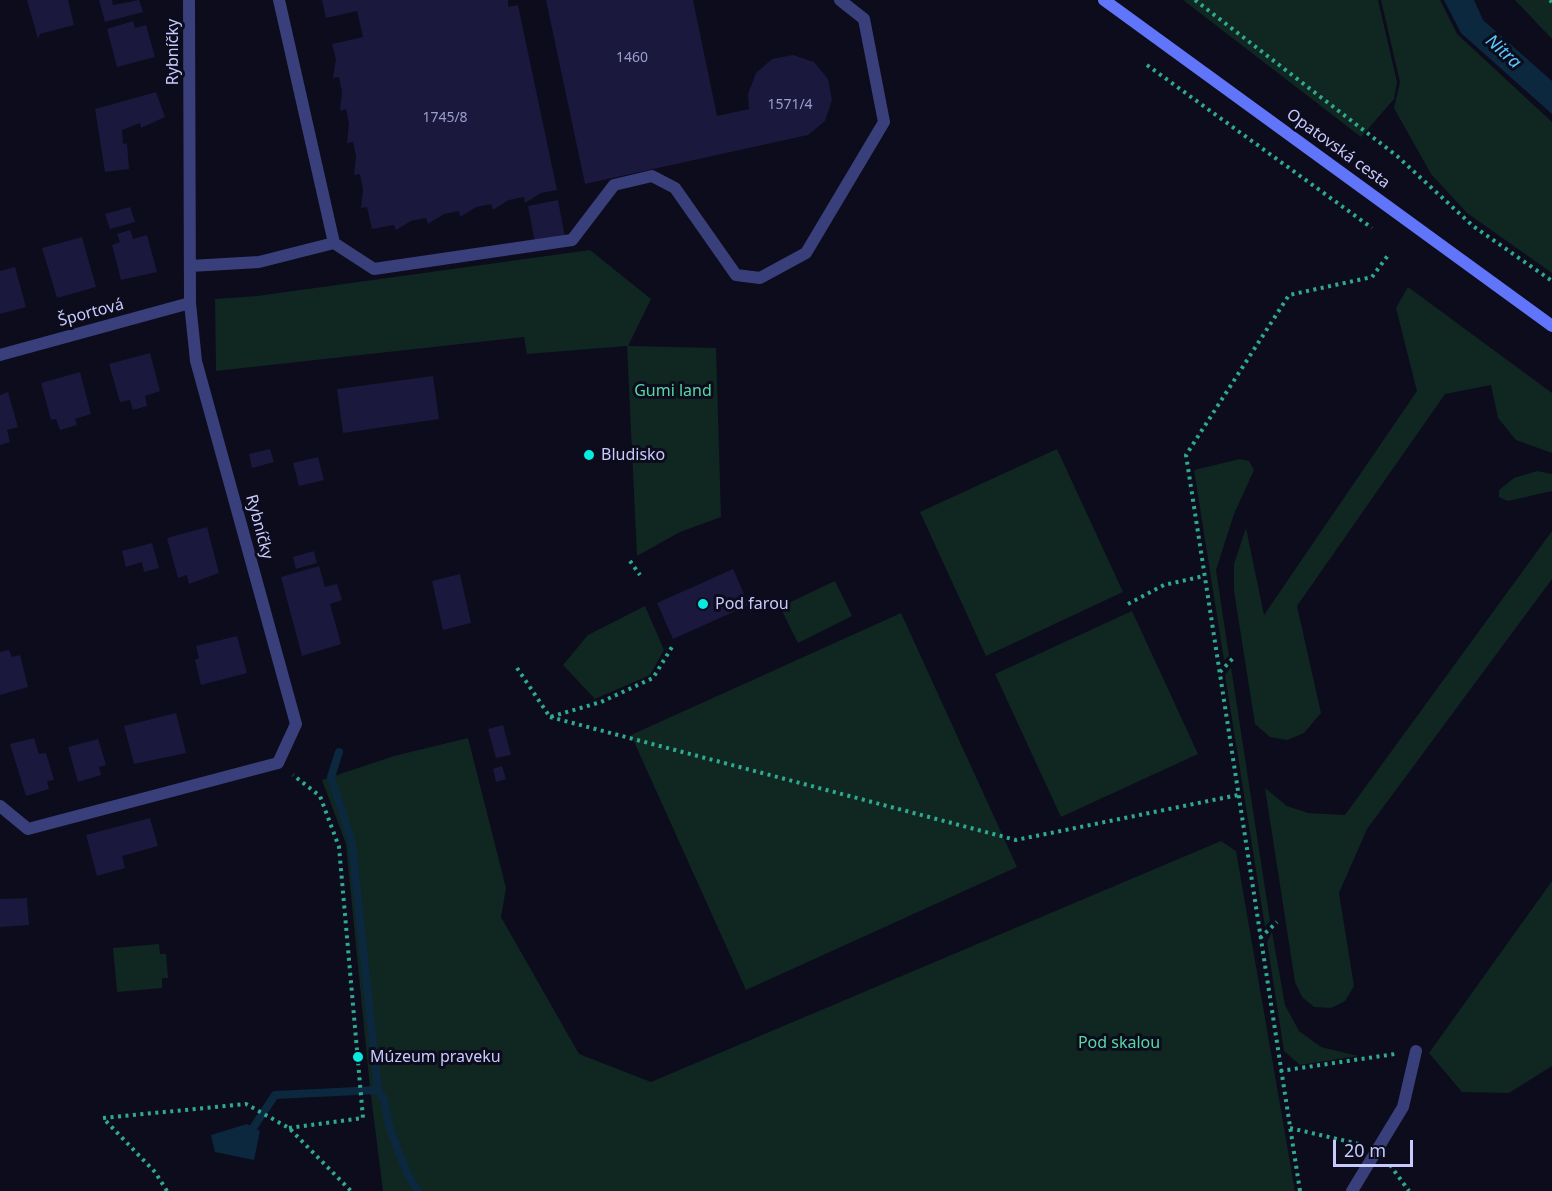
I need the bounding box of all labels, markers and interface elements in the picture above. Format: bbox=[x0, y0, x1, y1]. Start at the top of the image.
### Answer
street label: Rybníčky bbox=[163, 19, 183, 85]
water label: Nitra bbox=[1481, 30, 1525, 74]
house number: 1460 bbox=[616, 50, 648, 66]
house number: 1571/4 bbox=[767, 97, 813, 113]
street label: Opatovská cesta bbox=[1283, 105, 1393, 193]
house number: 1745/8 bbox=[422, 110, 468, 126]
street label: Športová bbox=[56, 295, 126, 331]
park label: Gumi land bbox=[634, 381, 712, 401]
place label: Bludisko bbox=[601, 445, 665, 465]
marker: Bludisko bbox=[582, 448, 596, 462]
street label: Rybníčky bbox=[241, 492, 277, 562]
place label: Pod farou bbox=[715, 594, 789, 614]
marker: Pod farou bbox=[696, 597, 710, 611]
park label: Pod skalou bbox=[1078, 1033, 1160, 1053]
place label: Múzeum praveku bbox=[370, 1047, 501, 1067]
marker: Múzeum praveku bbox=[351, 1050, 365, 1064]
scale bar bbox=[1336, 1128, 1416, 1166]
text: 20 m bbox=[1344, 1138, 1386, 1162]

